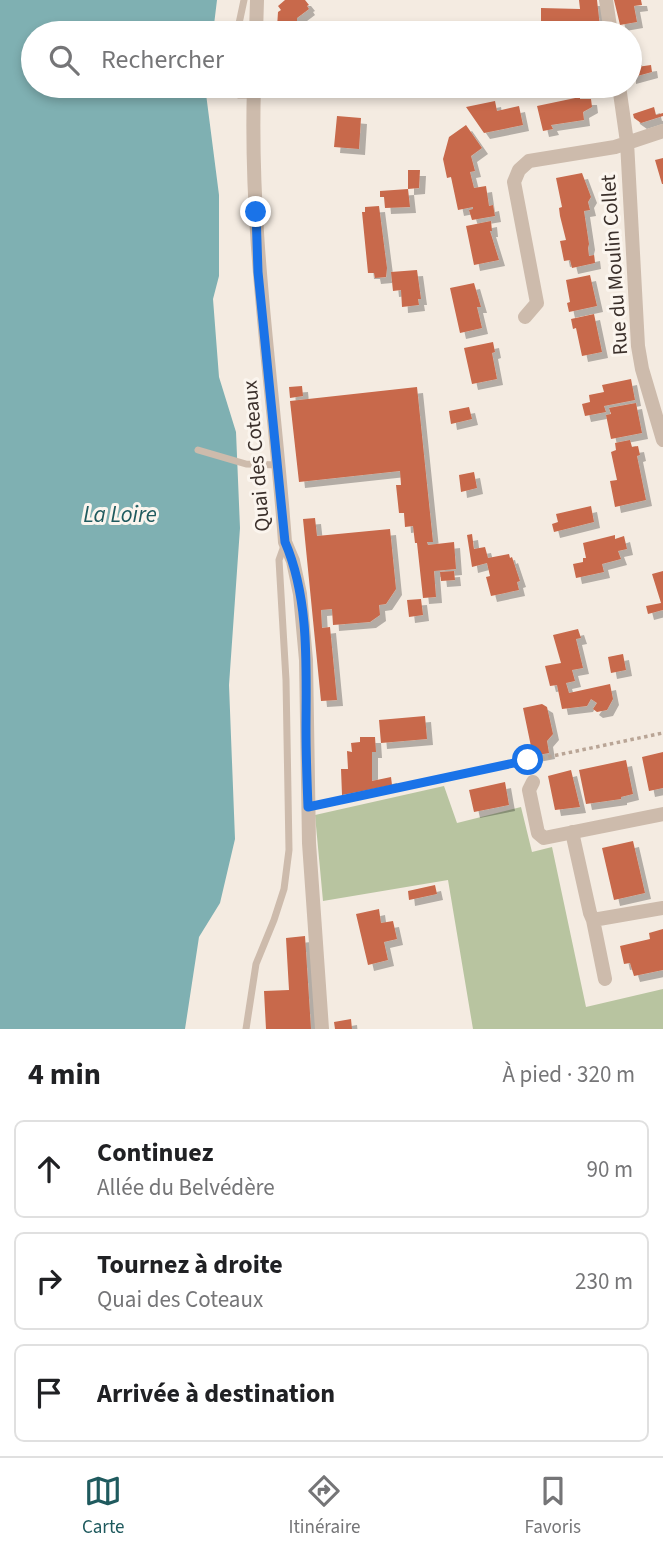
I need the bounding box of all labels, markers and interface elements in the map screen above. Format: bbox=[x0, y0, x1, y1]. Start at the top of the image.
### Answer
search box bbox=[21, 21, 642, 98]
icon: search bbox=[45, 41, 83, 79]
text: Rechercher bbox=[101, 41, 224, 78]
street label: Rue du Moulin Collet bbox=[593, 174, 635, 356]
route end bbox=[240, 196, 271, 227]
street label: Quai des Coteaux bbox=[234, 379, 278, 533]
water label: La Loire bbox=[83, 498, 157, 531]
route start bbox=[512, 744, 543, 775]
text: 4 min bbox=[28, 1053, 101, 1096]
text: À pied · 320 m bbox=[502, 1058, 635, 1091]
text: Continuez bbox=[97, 1134, 213, 1171]
icon: ahead bbox=[30, 1150, 68, 1188]
text: 90 m bbox=[586, 1153, 633, 1186]
text: Allée du Belvédère bbox=[97, 1171, 275, 1204]
text: Tournez à droite bbox=[97, 1246, 283, 1283]
icon: right bbox=[30, 1262, 68, 1300]
text: 230 m bbox=[575, 1265, 633, 1298]
text: Quai des Coteaux bbox=[97, 1283, 263, 1316]
icon: arrive bbox=[30, 1374, 68, 1412]
text: Arrivée à destination bbox=[97, 1375, 335, 1412]
tab: Carte bbox=[82, 1472, 125, 1541]
tab: Itinéraire bbox=[288, 1472, 361, 1541]
tab: Favoris bbox=[524, 1472, 581, 1541]

